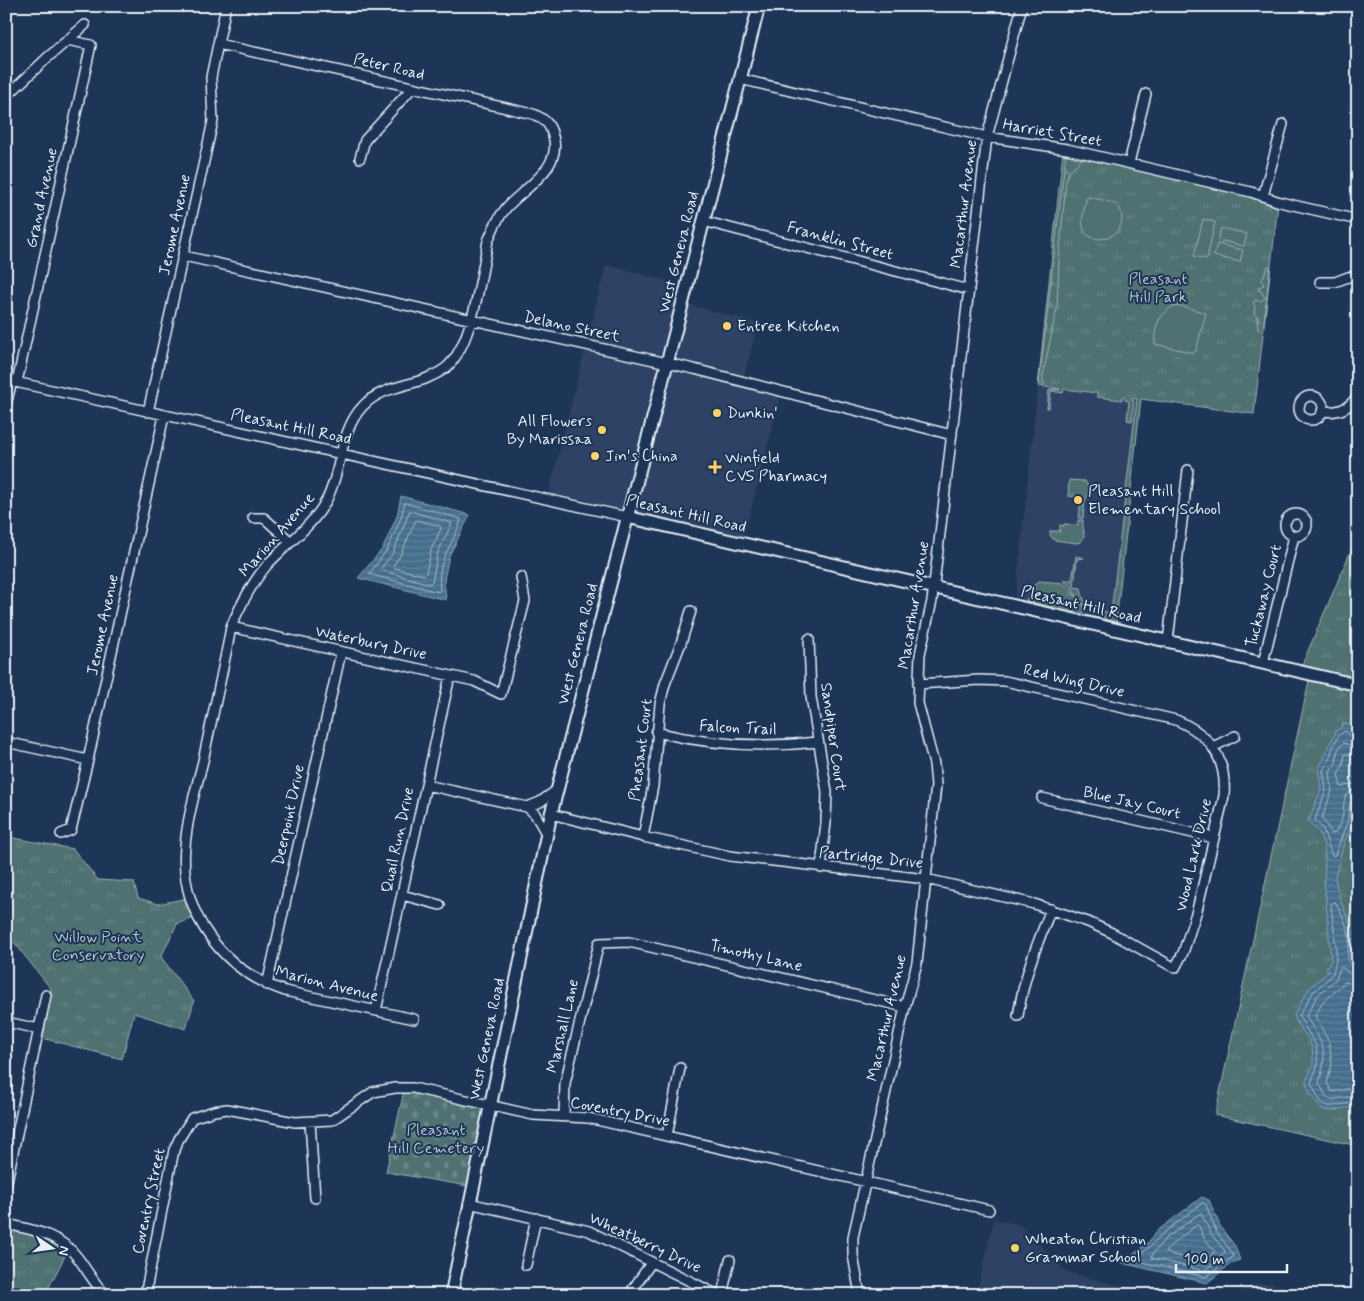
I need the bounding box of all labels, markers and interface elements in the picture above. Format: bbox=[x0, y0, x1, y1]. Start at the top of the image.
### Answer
street label: Peter Road bbox=[351, 49, 427, 85]
street label: Harriet Street bbox=[1001, 114, 1103, 152]
street label: Macarthur Avenue bbox=[946, 138, 982, 270]
street label: Grand Avenue bbox=[21, 146, 63, 250]
street label: Jerome Avenue bbox=[154, 172, 196, 278]
street label: West Geneva Road bbox=[654, 189, 704, 315]
street label: Franklin Street bbox=[785, 217, 895, 265]
park label: Pleasant Hill Park bbox=[1128, 269, 1188, 308]
street label: Delano Street bbox=[522, 307, 623, 348]
place label: Entree Kitchen bbox=[737, 316, 839, 337]
marker: Entree Kitchen bbox=[721, 320, 733, 332]
place label: Dunkin' bbox=[727, 403, 778, 424]
street label: Pleasant Hill Road bbox=[229, 404, 353, 450]
marker: Dunkin' bbox=[711, 407, 723, 419]
place label: All Flowers By Marissaa bbox=[507, 411, 592, 450]
marker: All Flowers By Marissaa bbox=[596, 424, 608, 436]
place label: Jin's China bbox=[605, 446, 678, 467]
place label: Winfield CVS Pharmacy bbox=[725, 448, 827, 487]
marker: Jin's China bbox=[589, 450, 601, 462]
marker: Winfield CVS Pharmacy bbox=[709, 461, 721, 473]
place label: Pleasant Hill Elementary School bbox=[1088, 481, 1221, 520]
street label: Marion Avenue bbox=[234, 488, 320, 582]
street label: Pleasant Hill Road bbox=[624, 490, 748, 538]
marker: Pleasant Hill Elementary School bbox=[1072, 494, 1084, 506]
street label: Macarthur Avenue bbox=[894, 539, 934, 671]
street label: Tuckaway Court bbox=[1241, 542, 1287, 650]
street label: Jerome Avenue bbox=[82, 572, 124, 678]
street label: West Geneva Road bbox=[553, 581, 603, 707]
street label: Pleasant Hill Road bbox=[1019, 581, 1143, 629]
street label: Waterbury Drive bbox=[313, 621, 429, 665]
street label: Red Wing Drive bbox=[1021, 659, 1127, 704]
street label: Sandpiper Court bbox=[815, 681, 851, 793]
street label: Pheasant Court bbox=[624, 698, 658, 802]
street label: Falcon Trail bbox=[699, 715, 777, 741]
street label: Deerpoint Drive bbox=[268, 762, 310, 868]
street label: Blue Jay Court bbox=[1081, 782, 1183, 824]
street label: Quail Run Drive bbox=[377, 785, 419, 895]
street label: Wood Lark Drive bbox=[1171, 796, 1217, 914]
street label: Partridge Drive bbox=[818, 842, 924, 875]
park label: Willow Point Conservatory bbox=[51, 927, 145, 966]
street label: Timothy Lane bbox=[708, 935, 804, 977]
street label: Macarthur Avenue bbox=[862, 953, 912, 1083]
street label: Marion Avenue bbox=[273, 961, 381, 1007]
street label: West Geneva Road bbox=[464, 976, 510, 1102]
street label: Marshall Lane bbox=[542, 977, 584, 1075]
street label: Coventry Drive bbox=[568, 1092, 672, 1132]
park label: Pleasant Hill Cemetery bbox=[388, 1120, 484, 1159]
street label: Coventry Street bbox=[127, 1146, 171, 1256]
street label: Wheatberry Drive bbox=[585, 1208, 705, 1278]
north arrow bbox=[28, 1224, 78, 1274]
place label: Wheaton Christian Grammar School bbox=[1025, 1229, 1146, 1268]
scale bar bbox=[1176, 1241, 1288, 1273]
marker: Wheaton Christian Grammar School bbox=[1009, 1242, 1021, 1254]
text: N bbox=[54, 1244, 74, 1257]
text: 100 m bbox=[1184, 1250, 1224, 1270]

